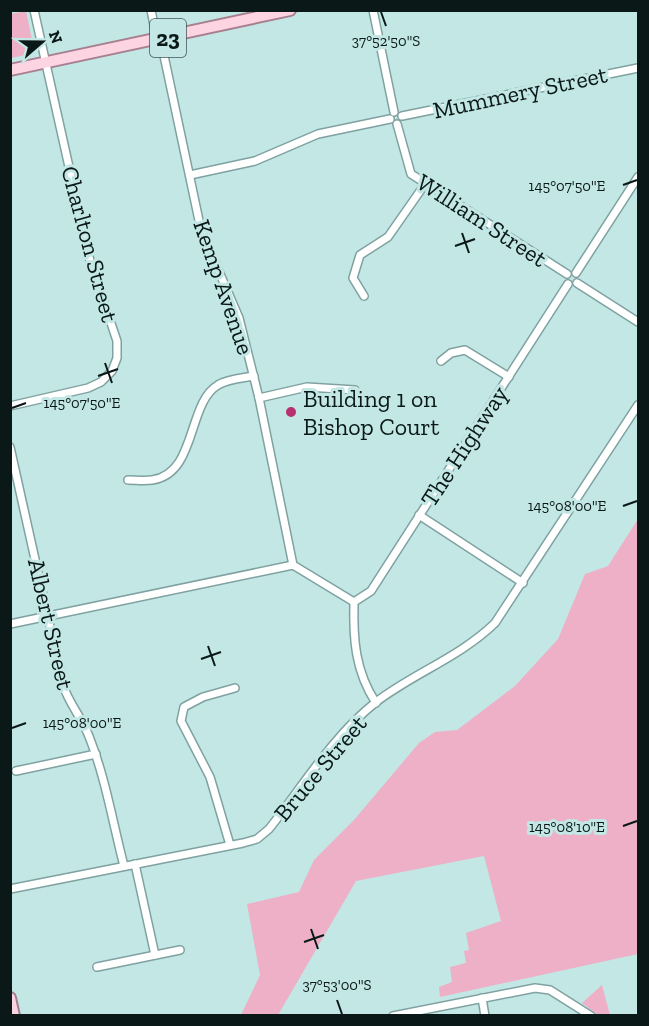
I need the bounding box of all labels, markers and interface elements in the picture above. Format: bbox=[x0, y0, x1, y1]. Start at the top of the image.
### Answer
north arrow bbox=[12, 12, 72, 72]
road number: 23 bbox=[150, 19, 186, 57]
text: N bbox=[45, 28, 67, 46]
text: 37°52'50"S bbox=[352, 32, 420, 50]
street label: Mummery Street bbox=[430, 59, 610, 125]
street label: Charlton Street bbox=[55, 163, 125, 325]
street label: William Street bbox=[412, 167, 553, 273]
text: 145°07'50"E bbox=[529, 177, 606, 195]
street label: Kemp Avenue bbox=[187, 216, 261, 358]
street label: The Highway bbox=[414, 380, 514, 512]
place label: Building 1 on Bishop Court bbox=[303, 384, 439, 441]
text: 145°07'50"E bbox=[44, 394, 121, 412]
marker: Building 1 on Bishop Court bbox=[284, 405, 298, 419]
text: 145°08'00"E bbox=[528, 497, 607, 515]
street label: Albert Street bbox=[22, 556, 80, 692]
street label: Bruce Street bbox=[267, 709, 373, 827]
text: 145°08'00"E bbox=[43, 714, 122, 732]
text: 145°08'10"E bbox=[529, 818, 605, 836]
text: 37°53'00"S bbox=[302, 976, 372, 994]

